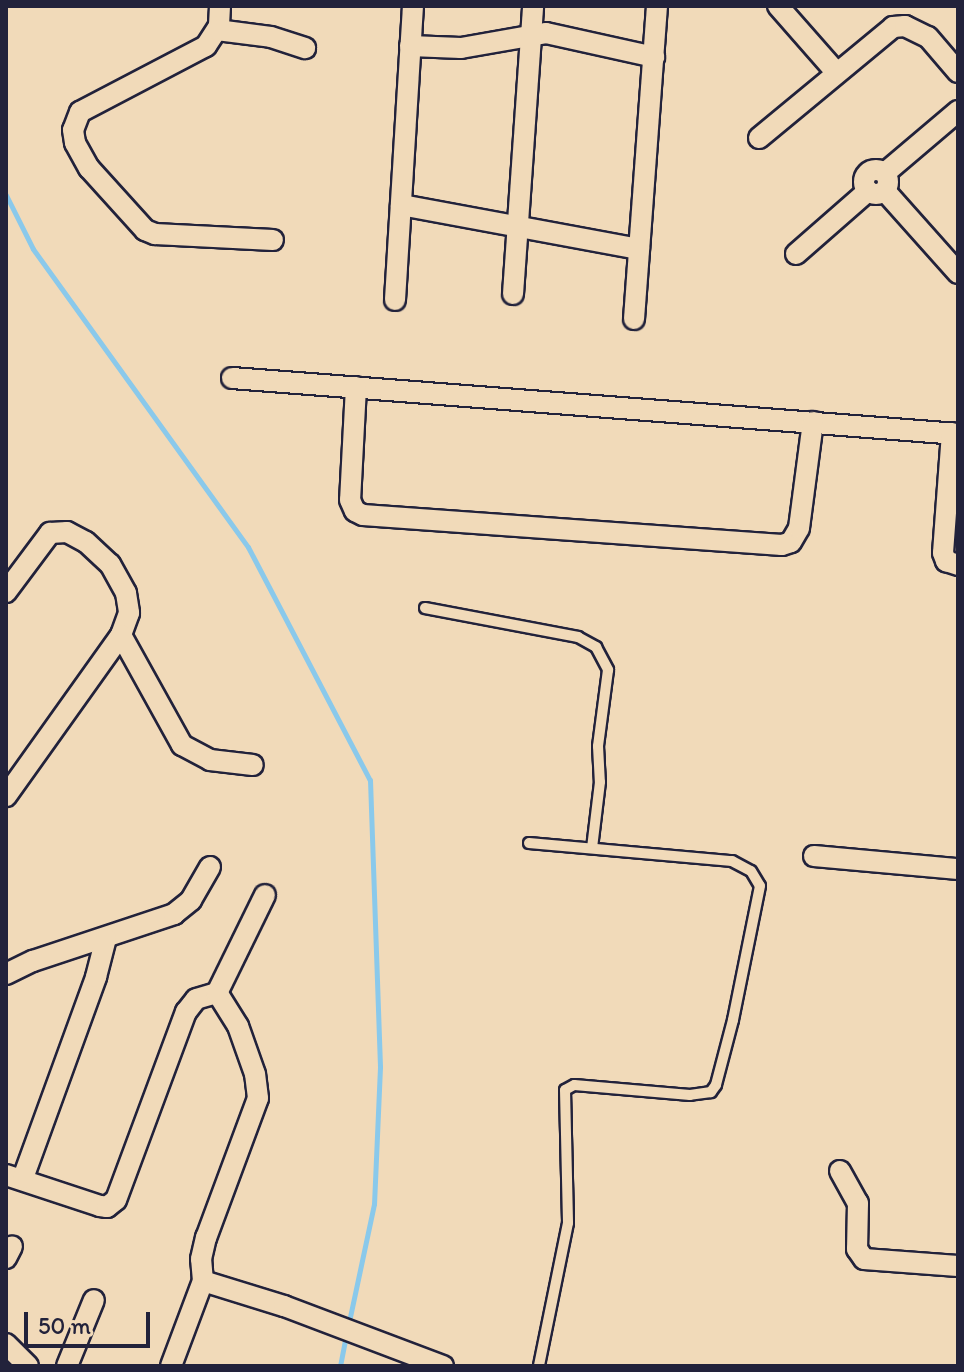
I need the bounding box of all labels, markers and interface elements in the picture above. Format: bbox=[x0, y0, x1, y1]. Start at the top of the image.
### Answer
scale bar bbox=[28, 1296, 154, 1346]
text: 50 m bbox=[38, 1311, 91, 1340]

